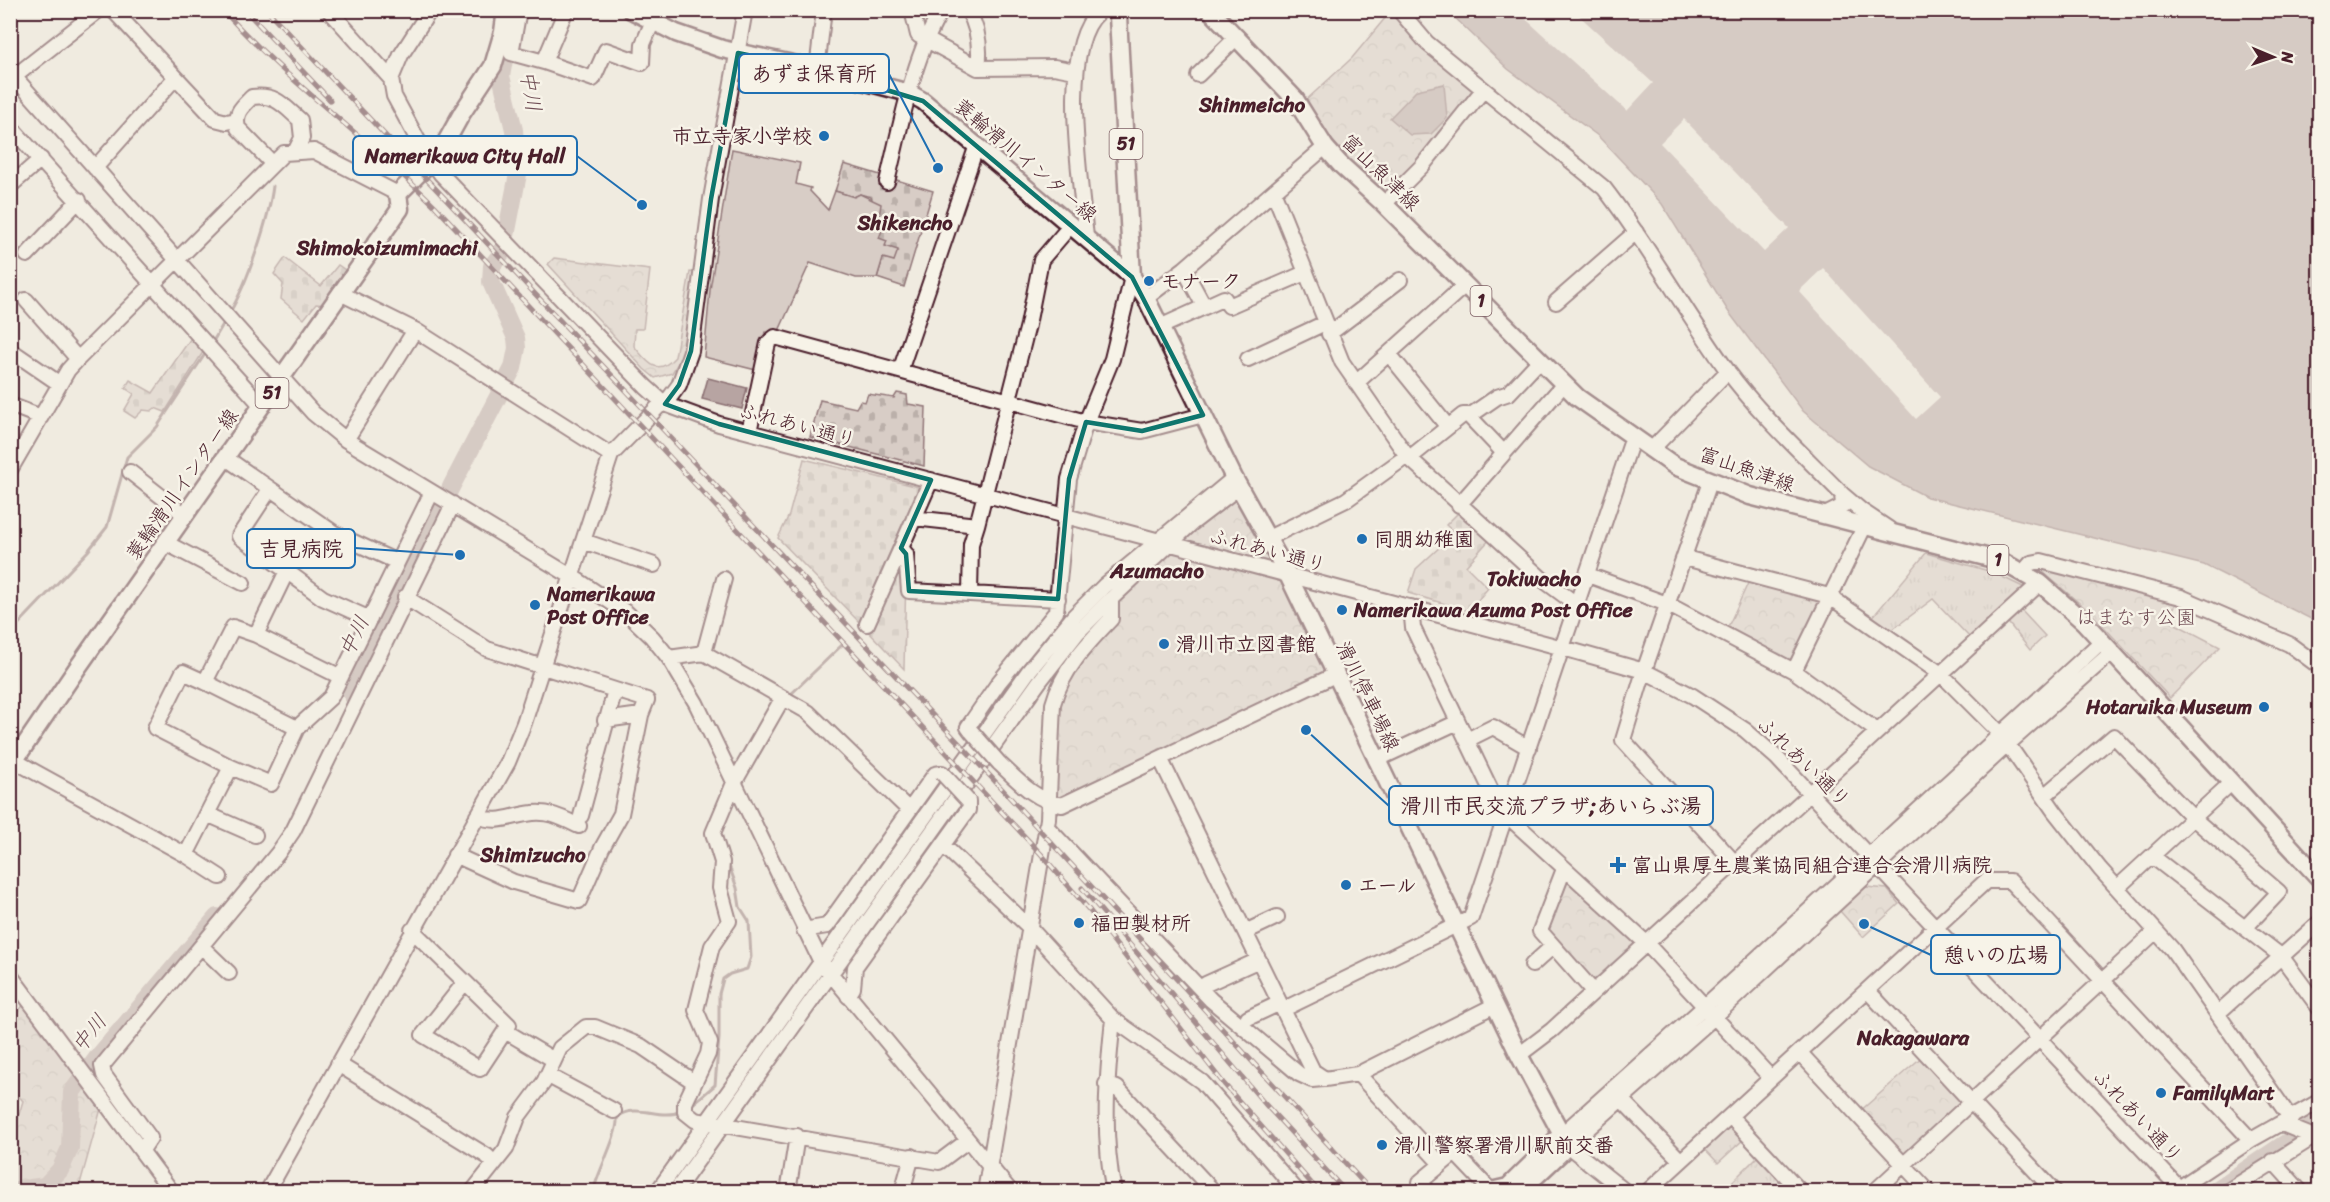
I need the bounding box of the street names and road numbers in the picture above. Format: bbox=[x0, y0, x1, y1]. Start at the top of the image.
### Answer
street label: 蓑輪滑川インター線 bbox=[946, 89, 1106, 231]
street label: 富山魚津線 bbox=[1333, 125, 1429, 220]
road number: 51 bbox=[1110, 129, 1142, 159]
road number: 1 bbox=[1470, 286, 1492, 316]
road number: 51 bbox=[256, 378, 288, 408]
street label: ふれあい通り bbox=[735, 393, 860, 458]
street label: 蓑輪滑川インター線 bbox=[117, 401, 248, 568]
street label: 富山魚津線 bbox=[1694, 437, 1800, 502]
street label: ふれあい通り bbox=[1205, 518, 1330, 583]
road number: 1 bbox=[1988, 545, 2008, 575]
street label: 滑川停車場線 bbox=[1326, 635, 1410, 758]
street label: ふれあい通り bbox=[1748, 708, 1859, 817]
street label: ふれあい通り bbox=[2084, 1061, 2191, 1172]

